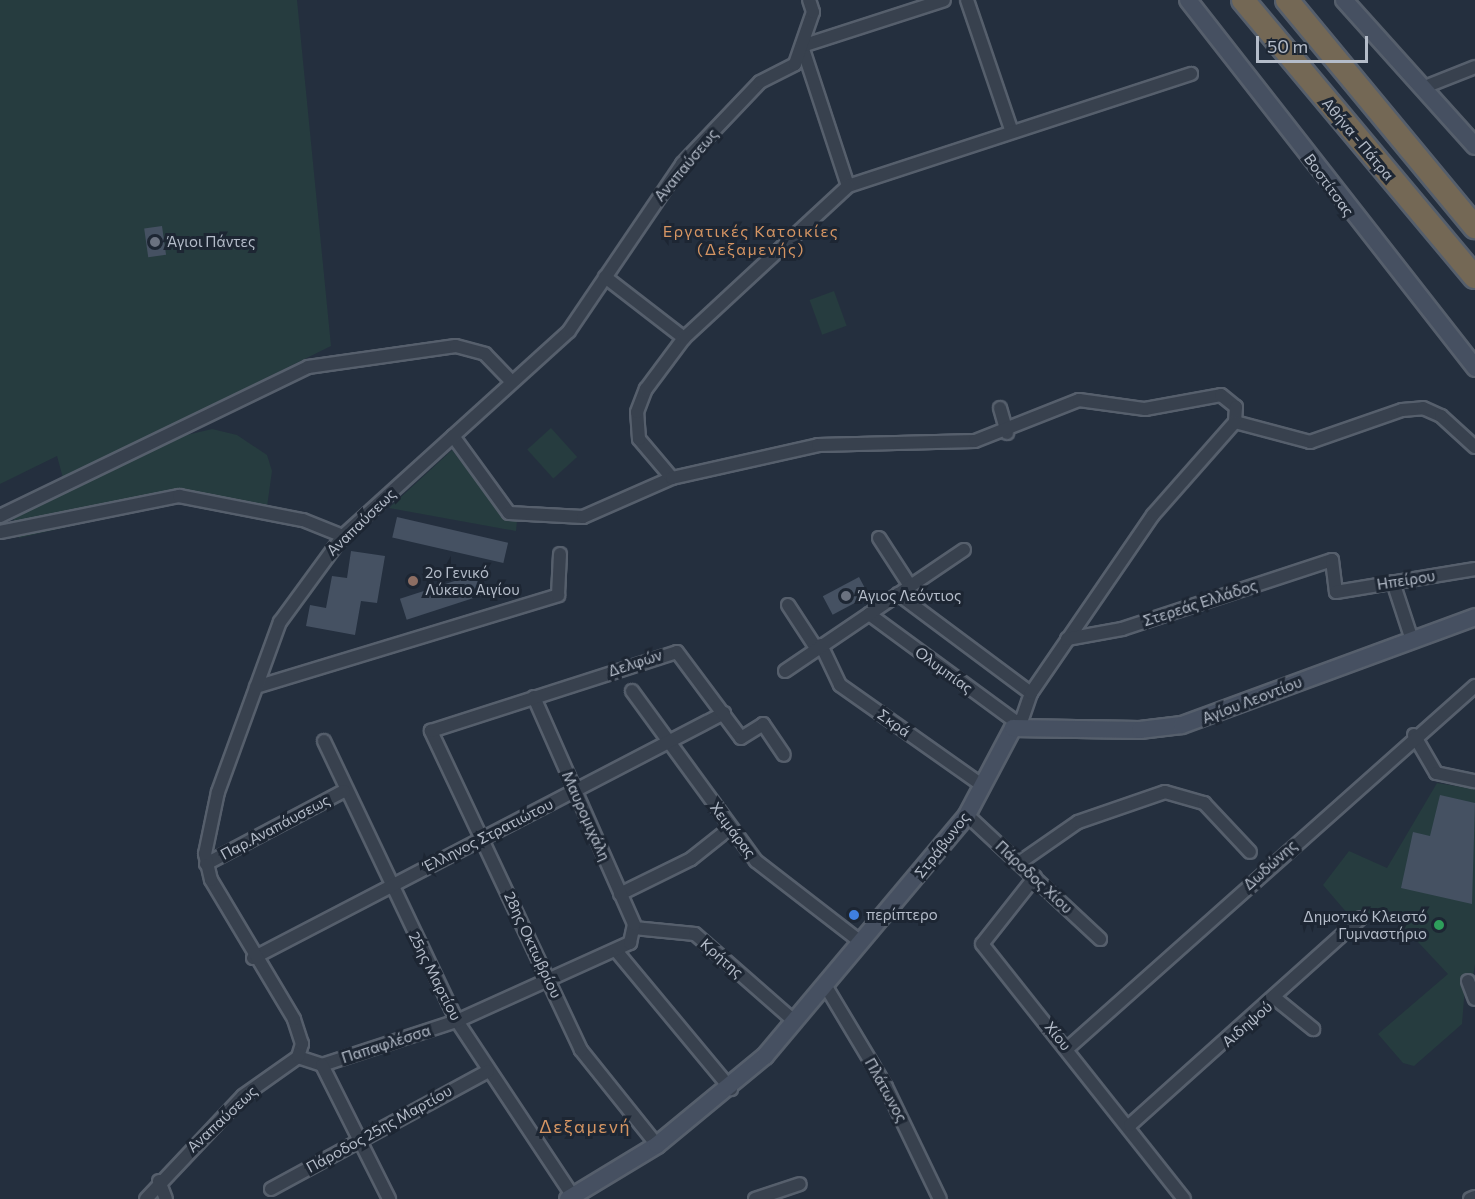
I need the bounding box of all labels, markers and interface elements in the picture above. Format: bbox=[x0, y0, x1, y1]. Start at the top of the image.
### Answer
scale bar bbox=[1259, 24, 1372, 62]
text: 50 m bbox=[1267, 35, 1308, 57]
street label: Αθήνα - Πάτρα bbox=[1318, 94, 1398, 184]
street label: Αναπαύσεως bbox=[650, 125, 722, 205]
street label: Βοστίτσας bbox=[1300, 150, 1358, 220]
district label: Εργατικές Κατοικίες (Δεξαμενής) bbox=[663, 221, 839, 259]
place label: Άγιοι Πάντες bbox=[167, 233, 255, 251]
marker: Άγιοι Πάντες bbox=[148, 235, 162, 249]
street label: Αναπαύσεως bbox=[323, 485, 399, 559]
place label: 2ο Γενικό Λύκειο Αιγίου bbox=[425, 563, 520, 598]
street label: Ηπείρου bbox=[1376, 567, 1436, 593]
marker: 2ο Γενικό Λύκειο Αιγίου bbox=[406, 574, 420, 588]
street label: Στερεάς Ελλάδος bbox=[1141, 576, 1259, 630]
place label: Άγιος Λεόντιος bbox=[858, 587, 961, 605]
marker: Άγιος Λεόντιος bbox=[839, 589, 853, 603]
street label: Ολυμπίας bbox=[912, 643, 976, 697]
street label: Δελφών bbox=[606, 646, 664, 680]
street label: Αγίου Λεοντίου bbox=[1200, 673, 1304, 727]
street label: Σκρά bbox=[874, 705, 914, 741]
street label: Μαυρομιχάλη bbox=[558, 768, 614, 864]
street label: Παρ.Αναπάυσεως bbox=[217, 791, 333, 863]
street label: Έλληνος Στρατιώτου bbox=[420, 795, 556, 875]
street label: Χειμάρας bbox=[706, 799, 760, 861]
street label: Στράβωνος bbox=[911, 809, 973, 881]
street label: Δωδώνης bbox=[1239, 836, 1301, 894]
street label: Πάροδος Χίου bbox=[992, 837, 1076, 917]
street label: 28ης Οκτωβρίου bbox=[501, 889, 565, 1001]
place label: περίπτερο bbox=[866, 906, 938, 924]
place label: Δημοτικό Κλειστό Γυμναστήριο bbox=[1303, 907, 1427, 942]
marker: περίπτερο bbox=[847, 908, 861, 922]
marker: Δημοτικό Κλειστό Γυμναστήριο bbox=[1432, 918, 1446, 932]
street label: 25ης Μαρτίου bbox=[405, 929, 465, 1023]
street label: Κρήτης bbox=[697, 935, 747, 981]
street label: Αιδηψού bbox=[1218, 997, 1276, 1051]
street label: Χίου bbox=[1041, 1018, 1075, 1054]
street label: Παπαφλέσσα bbox=[339, 1021, 433, 1067]
street label: Πλάτωνος bbox=[861, 1055, 911, 1125]
street label: Πάροδος 25ης Μαρτίου bbox=[303, 1081, 455, 1177]
street label: Αναπαύσεως bbox=[183, 1082, 261, 1156]
district label: Δεξαμενή bbox=[539, 1115, 631, 1137]

